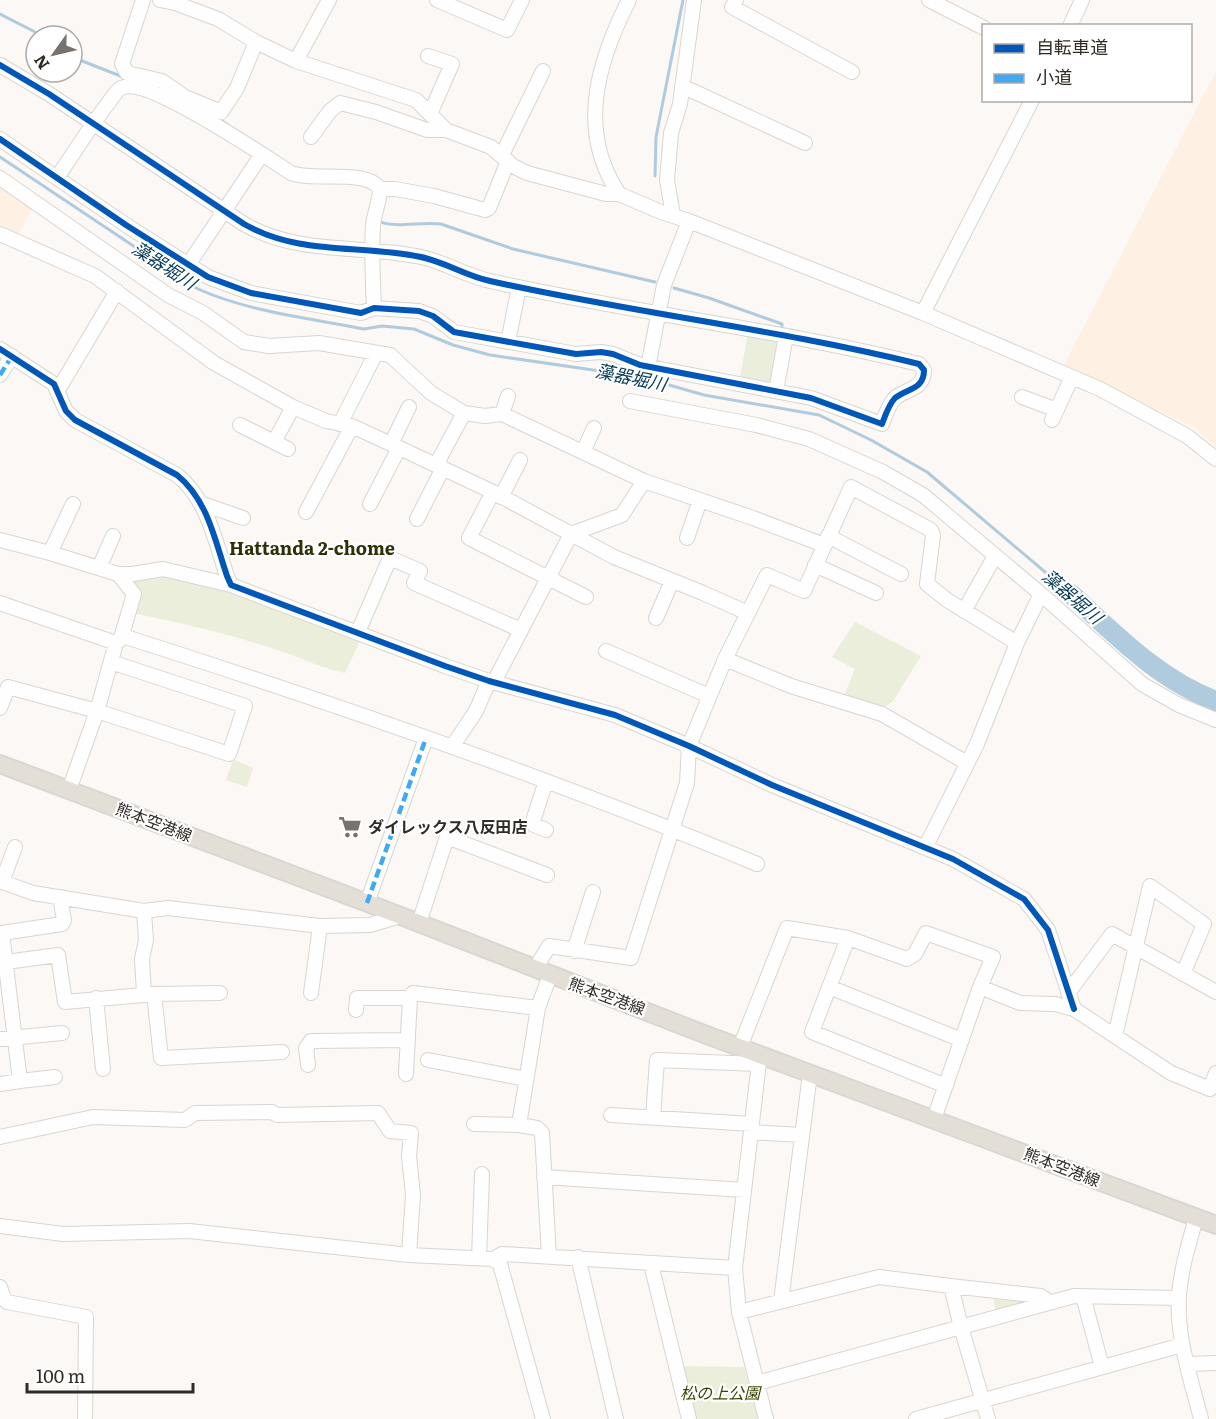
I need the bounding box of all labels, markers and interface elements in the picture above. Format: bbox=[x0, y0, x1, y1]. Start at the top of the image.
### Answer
north arrow bbox=[24, 24, 84, 84]
legend bbox=[982, 24, 1192, 102]
text: 自転車道 bbox=[1036, 33, 1108, 60]
text: N bbox=[27, 51, 54, 75]
text: 小道 bbox=[1036, 63, 1072, 90]
water label: 藻器堀川 bbox=[127, 234, 204, 297]
water label: 藻器堀川 bbox=[593, 356, 671, 398]
district label: Hattanda 2-chome bbox=[229, 534, 395, 561]
water label: 藻器堀川 bbox=[1037, 562, 1111, 631]
street label: 熊本空港線 bbox=[113, 796, 196, 847]
supermarket icon: ダイレックス八反田店 bbox=[337, 814, 363, 840]
place label: ダイレックス八反田店 bbox=[368, 814, 528, 838]
street label: 熊本空港線 bbox=[566, 970, 649, 1020]
street label: 熊本空港線 bbox=[1021, 1141, 1104, 1192]
scale bar bbox=[27, 1356, 194, 1394]
text: 100 m bbox=[36, 1362, 85, 1389]
park label: 松の上公園 bbox=[680, 1380, 762, 1404]

